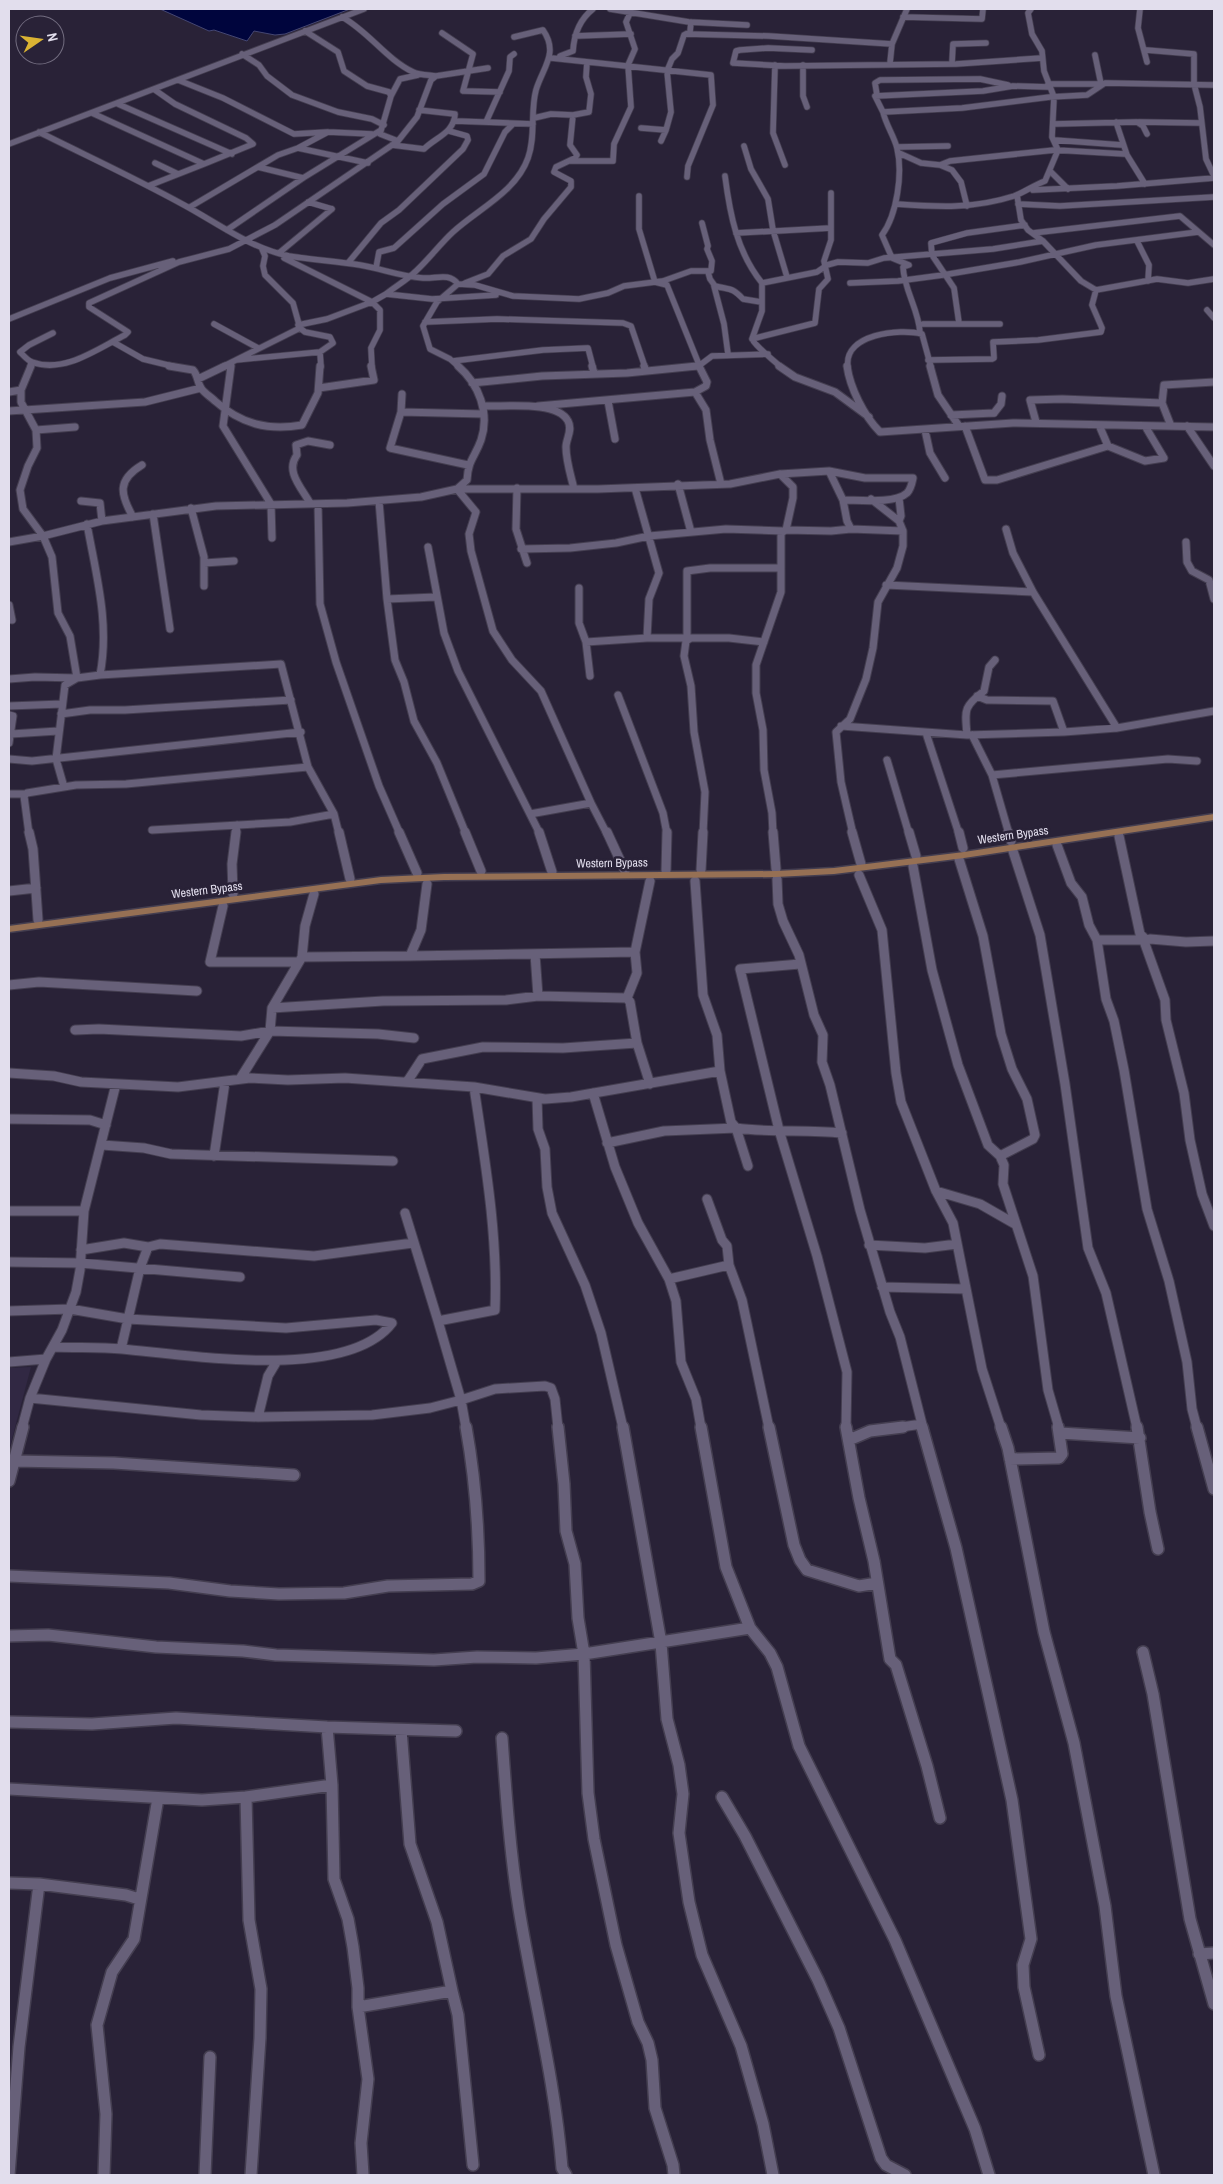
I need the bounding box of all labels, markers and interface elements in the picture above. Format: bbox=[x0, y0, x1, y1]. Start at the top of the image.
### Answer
north arrow bbox=[15, 15, 65, 65]
text: N bbox=[43, 31, 62, 43]
street label: Western Bypass bbox=[976, 822, 1050, 848]
street label: Western Bypass bbox=[576, 854, 648, 872]
street label: Western Bypass bbox=[171, 878, 244, 902]

